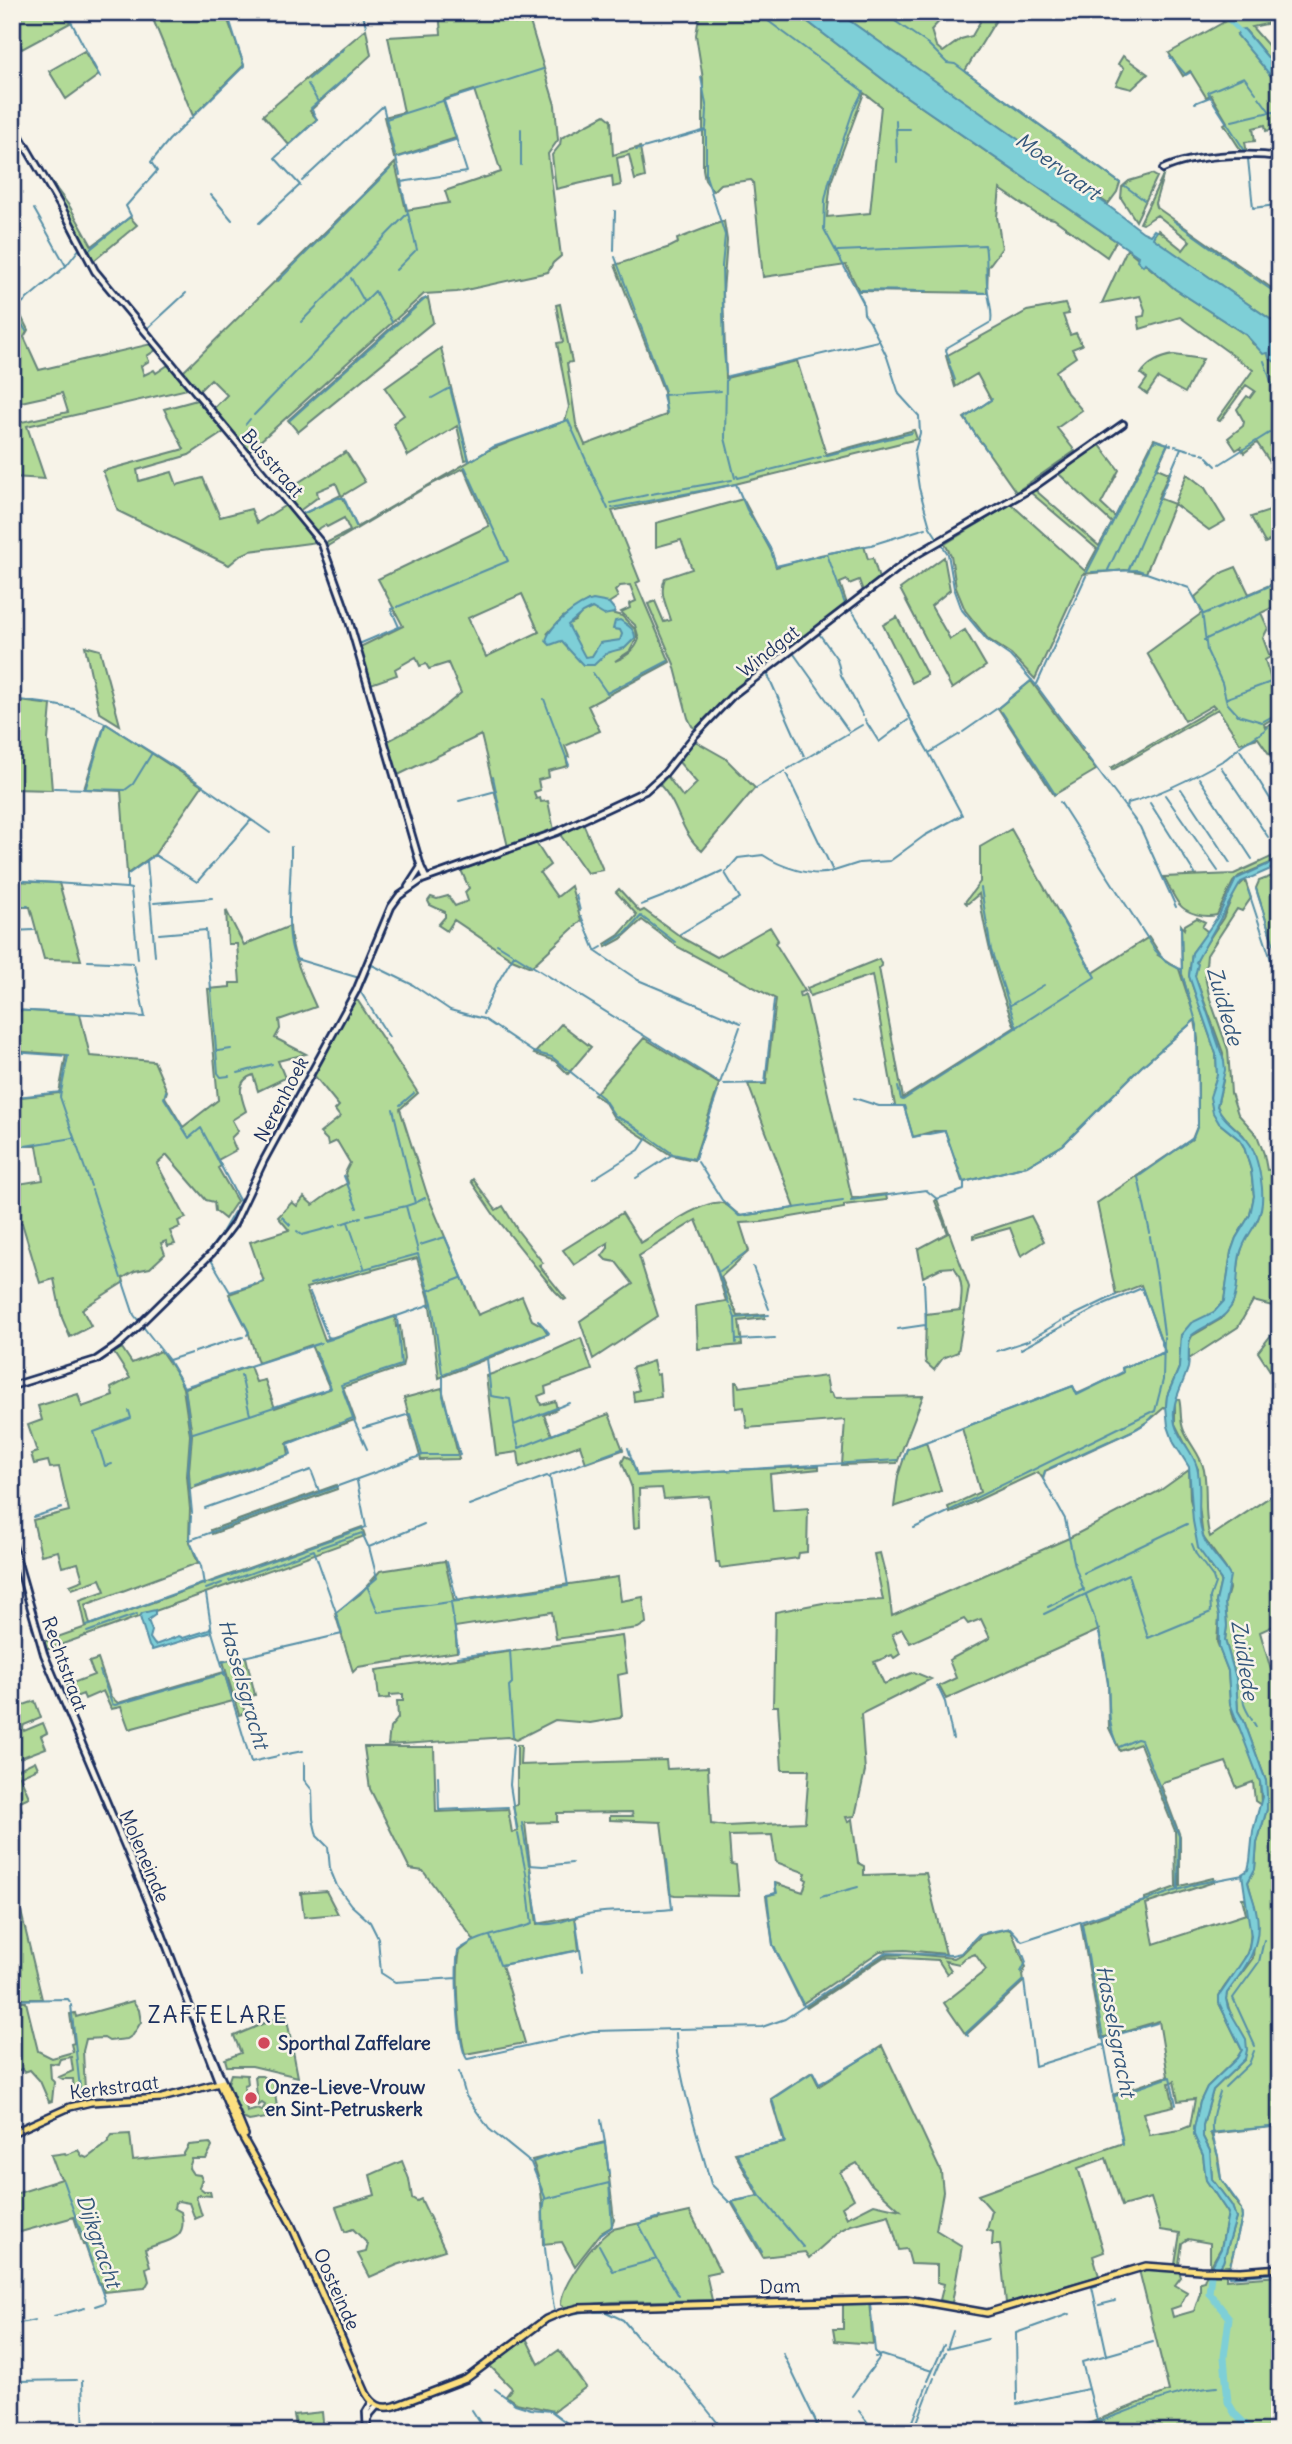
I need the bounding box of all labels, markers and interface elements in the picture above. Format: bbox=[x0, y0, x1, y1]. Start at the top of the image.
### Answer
water label: Moervaart bbox=[1010, 126, 1108, 207]
street label: Busstraat bbox=[237, 424, 309, 502]
street label: Windgat bbox=[732, 620, 804, 682]
water label: Zuidlede bbox=[1201, 964, 1250, 1050]
street label: Nerenhoek bbox=[249, 1052, 314, 1146]
street label: Rechtstraat bbox=[37, 1613, 93, 1715]
water label: Hasselsgracht bbox=[213, 1616, 276, 1755]
water label: Zuidlede bbox=[1225, 1618, 1265, 1703]
street label: Moleneinde bbox=[115, 1806, 175, 1906]
water label: Hasselsgracht bbox=[1090, 1963, 1143, 2102]
district label: ZAFFELARE bbox=[148, 2000, 288, 2029]
place label: Sporthal Zaffelare bbox=[278, 2031, 431, 2055]
marker: Sporthal Zaffelare bbox=[256, 2035, 272, 2051]
street label: Kerkstraat bbox=[68, 2070, 160, 2104]
place label: Onze-Lieve-Vrouw en Sint-Petruskerk bbox=[265, 2075, 425, 2121]
marker: Onze-Lieve-Vrouw en Sint-Petruskerk bbox=[243, 2090, 259, 2106]
water label: Dijkgracht bbox=[71, 2191, 128, 2294]
street label: Oosteinde bbox=[308, 2244, 366, 2334]
street label: Dam bbox=[759, 2273, 801, 2299]

